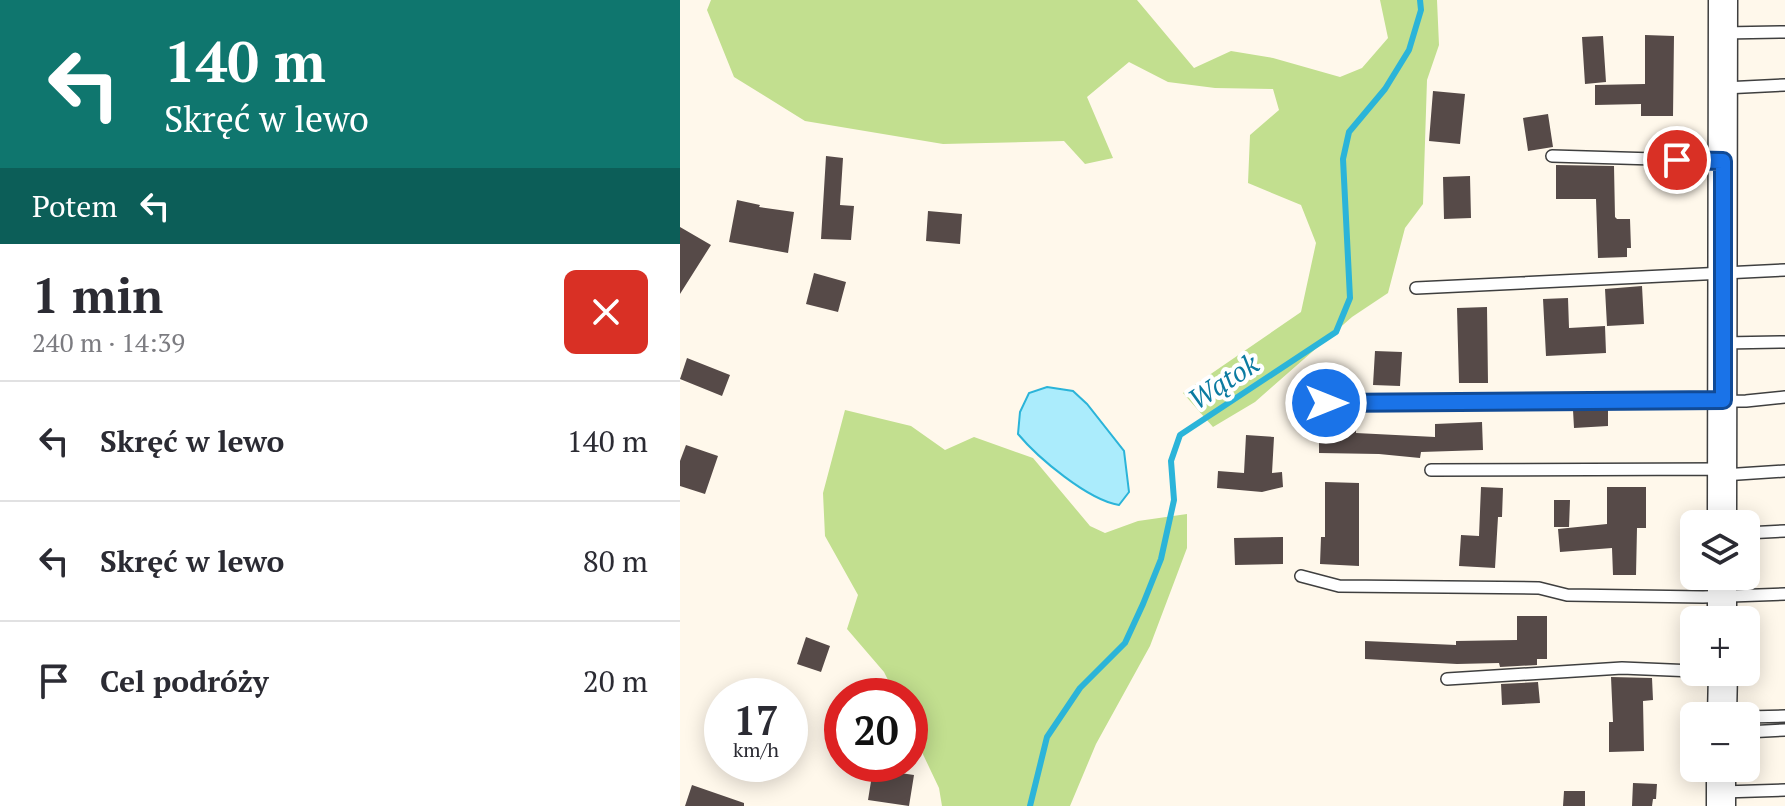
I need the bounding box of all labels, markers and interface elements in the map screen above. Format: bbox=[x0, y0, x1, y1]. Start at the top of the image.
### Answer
text: 140 m bbox=[164, 24, 326, 98]
icon: left bbox=[32, 32, 136, 136]
text: Skręć w lewo bbox=[164, 95, 369, 142]
pin bbox=[1643, 126, 1711, 194]
icon: arrive bbox=[1655, 138, 1699, 182]
icon: left bbox=[133, 184, 177, 228]
text: Potem bbox=[32, 186, 117, 226]
text: 1 min bbox=[32, 263, 163, 327]
button: close bbox=[564, 270, 648, 354]
text: 240 m · 14:39 bbox=[32, 325, 185, 359]
water label: Wątok bbox=[1181, 344, 1266, 417]
position arrow bbox=[1284, 361, 1368, 445]
icon: left bbox=[32, 419, 76, 463]
text: Skręć w lewo bbox=[100, 421, 284, 461]
text: 140 m bbox=[567, 421, 648, 461]
map controls bbox=[1680, 510, 1760, 782]
button: layers bbox=[1680, 510, 1760, 590]
icon: left bbox=[32, 539, 76, 583]
text: Skręć w lewo bbox=[100, 541, 284, 581]
text: 80 m bbox=[583, 541, 648, 581]
button: + bbox=[1680, 606, 1760, 686]
icon: arrive bbox=[32, 659, 76, 703]
text: Cel podróży bbox=[100, 661, 269, 701]
text: 20 m bbox=[583, 661, 648, 701]
speed limit sign: 20 bbox=[824, 678, 928, 782]
text: 17 bbox=[733, 693, 779, 746]
button: − bbox=[1680, 702, 1760, 782]
text: km/h bbox=[733, 736, 779, 763]

